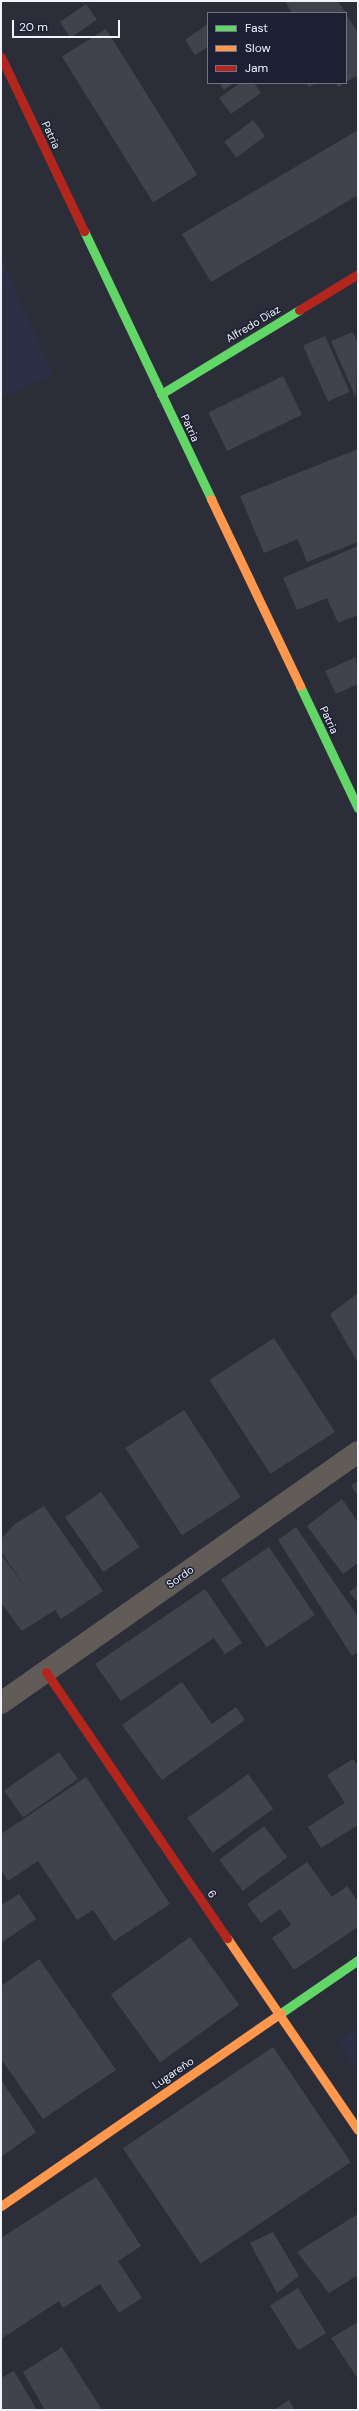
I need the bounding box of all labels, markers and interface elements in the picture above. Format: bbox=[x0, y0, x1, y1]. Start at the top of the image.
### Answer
scale bar bbox=[14, 12, 122, 38]
legend bbox=[207, 12, 347, 84]
text: 20 m bbox=[19, 19, 48, 35]
text: Fast bbox=[245, 20, 268, 36]
text: Slow bbox=[245, 40, 271, 56]
text: Jam bbox=[245, 60, 268, 76]
street label: Patria bbox=[39, 119, 63, 151]
street label: Alfredo Díaz bbox=[223, 303, 283, 345]
street label: Patria bbox=[178, 412, 202, 444]
street label: Patria bbox=[317, 704, 341, 736]
street label: Sordo bbox=[164, 1563, 196, 1591]
street label: 6 bbox=[205, 1887, 219, 1901]
street label: Lugareño bbox=[150, 2054, 196, 2092]

